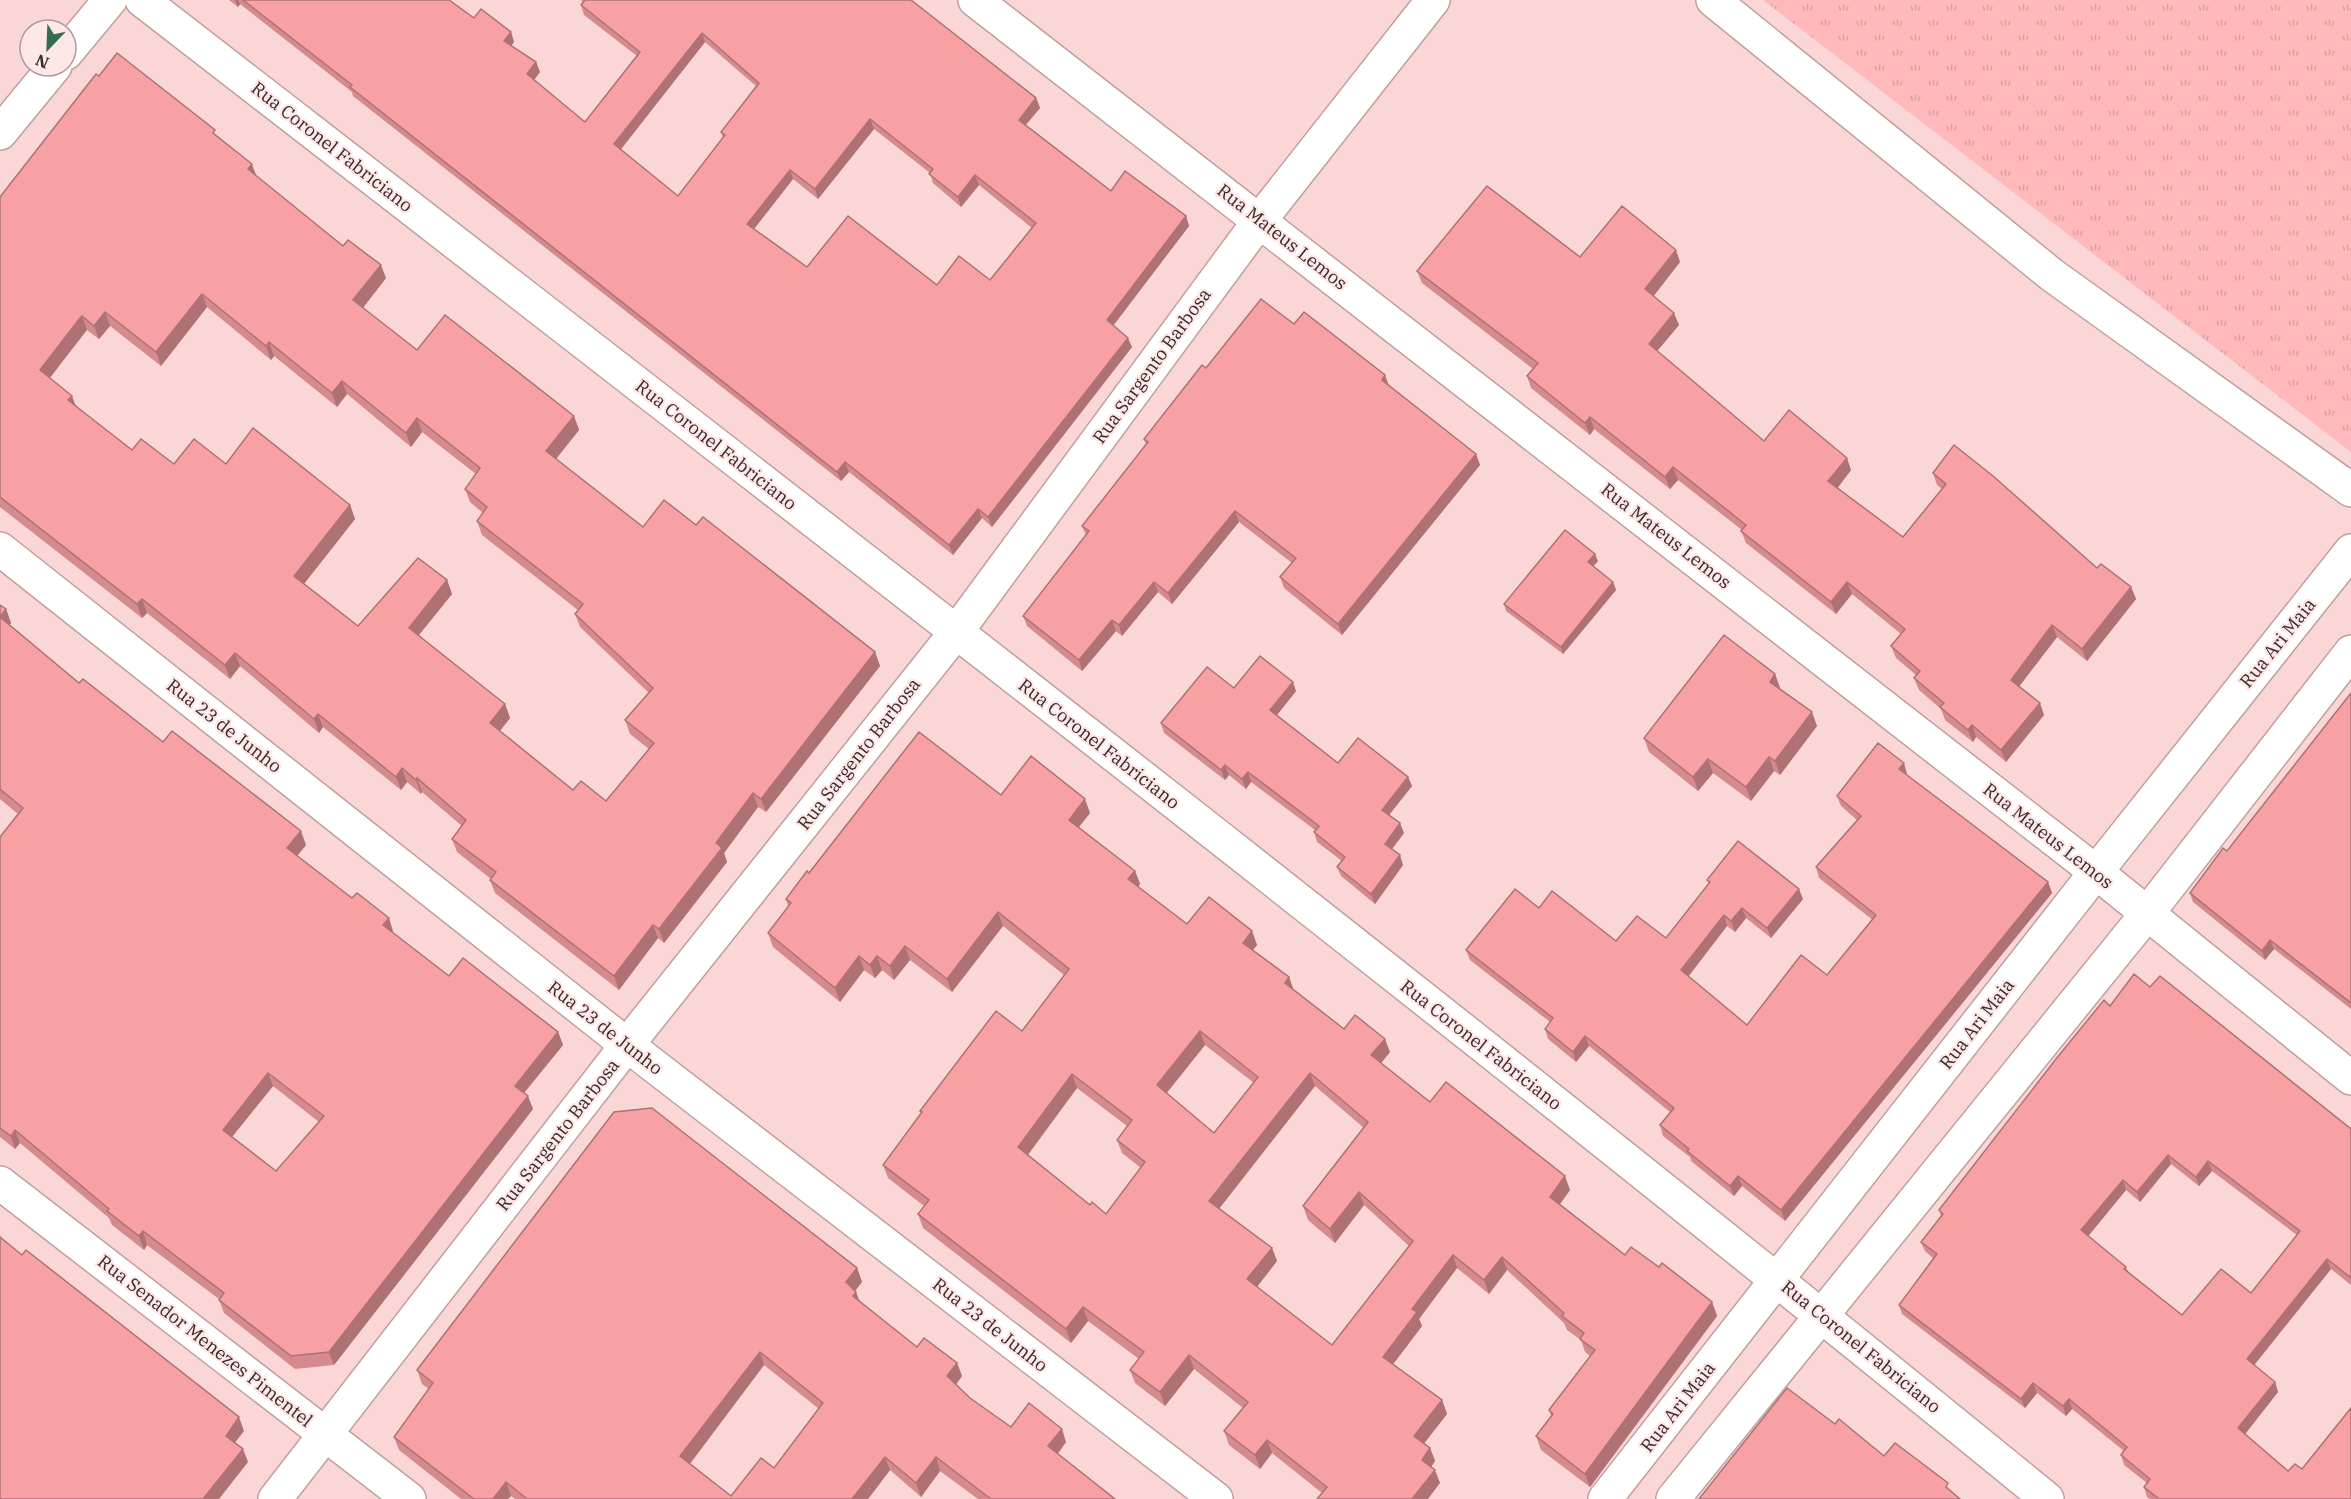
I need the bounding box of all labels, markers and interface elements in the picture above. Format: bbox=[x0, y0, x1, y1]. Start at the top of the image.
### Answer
north arrow bbox=[18, 18, 78, 78]
text: N bbox=[32, 50, 52, 73]
street label: Rua Coronel Fabriciano bbox=[247, 76, 418, 217]
street label: Rua Mateus Lemos bbox=[1213, 179, 1352, 295]
street label: Rua Sargento Barbosa bbox=[1087, 283, 1216, 448]
street label: Rua Coronel Fabriciano bbox=[631, 374, 802, 515]
street label: Rua Mateus Lemos bbox=[1597, 478, 1736, 594]
street label: Rua Ari Maia bbox=[2235, 593, 2321, 692]
street label: Rua 23 de Junho bbox=[162, 673, 286, 778]
street label: Rua Sargento Barbosa bbox=[792, 673, 925, 834]
street label: Rua Coronel Fabriciano bbox=[1014, 673, 1185, 814]
street label: Rua Mateus Lemos bbox=[1979, 778, 2118, 894]
street label: Rua Coronel Fabriciano bbox=[1396, 974, 1567, 1115]
street label: Rua Ari Maia bbox=[1934, 974, 2019, 1073]
street label: Rua 23 de Junho bbox=[543, 975, 667, 1080]
street label: Rua Sargento Barbosa bbox=[491, 1054, 624, 1215]
street label: Rua Senador Menezes Pimentel bbox=[93, 1249, 317, 1432]
street label: Rua 23 de Junho bbox=[928, 1272, 1052, 1377]
street label: Rua Coronel Fabriciano bbox=[1777, 1275, 1946, 1418]
street label: Rua Ari Maia bbox=[1635, 1357, 1720, 1456]

